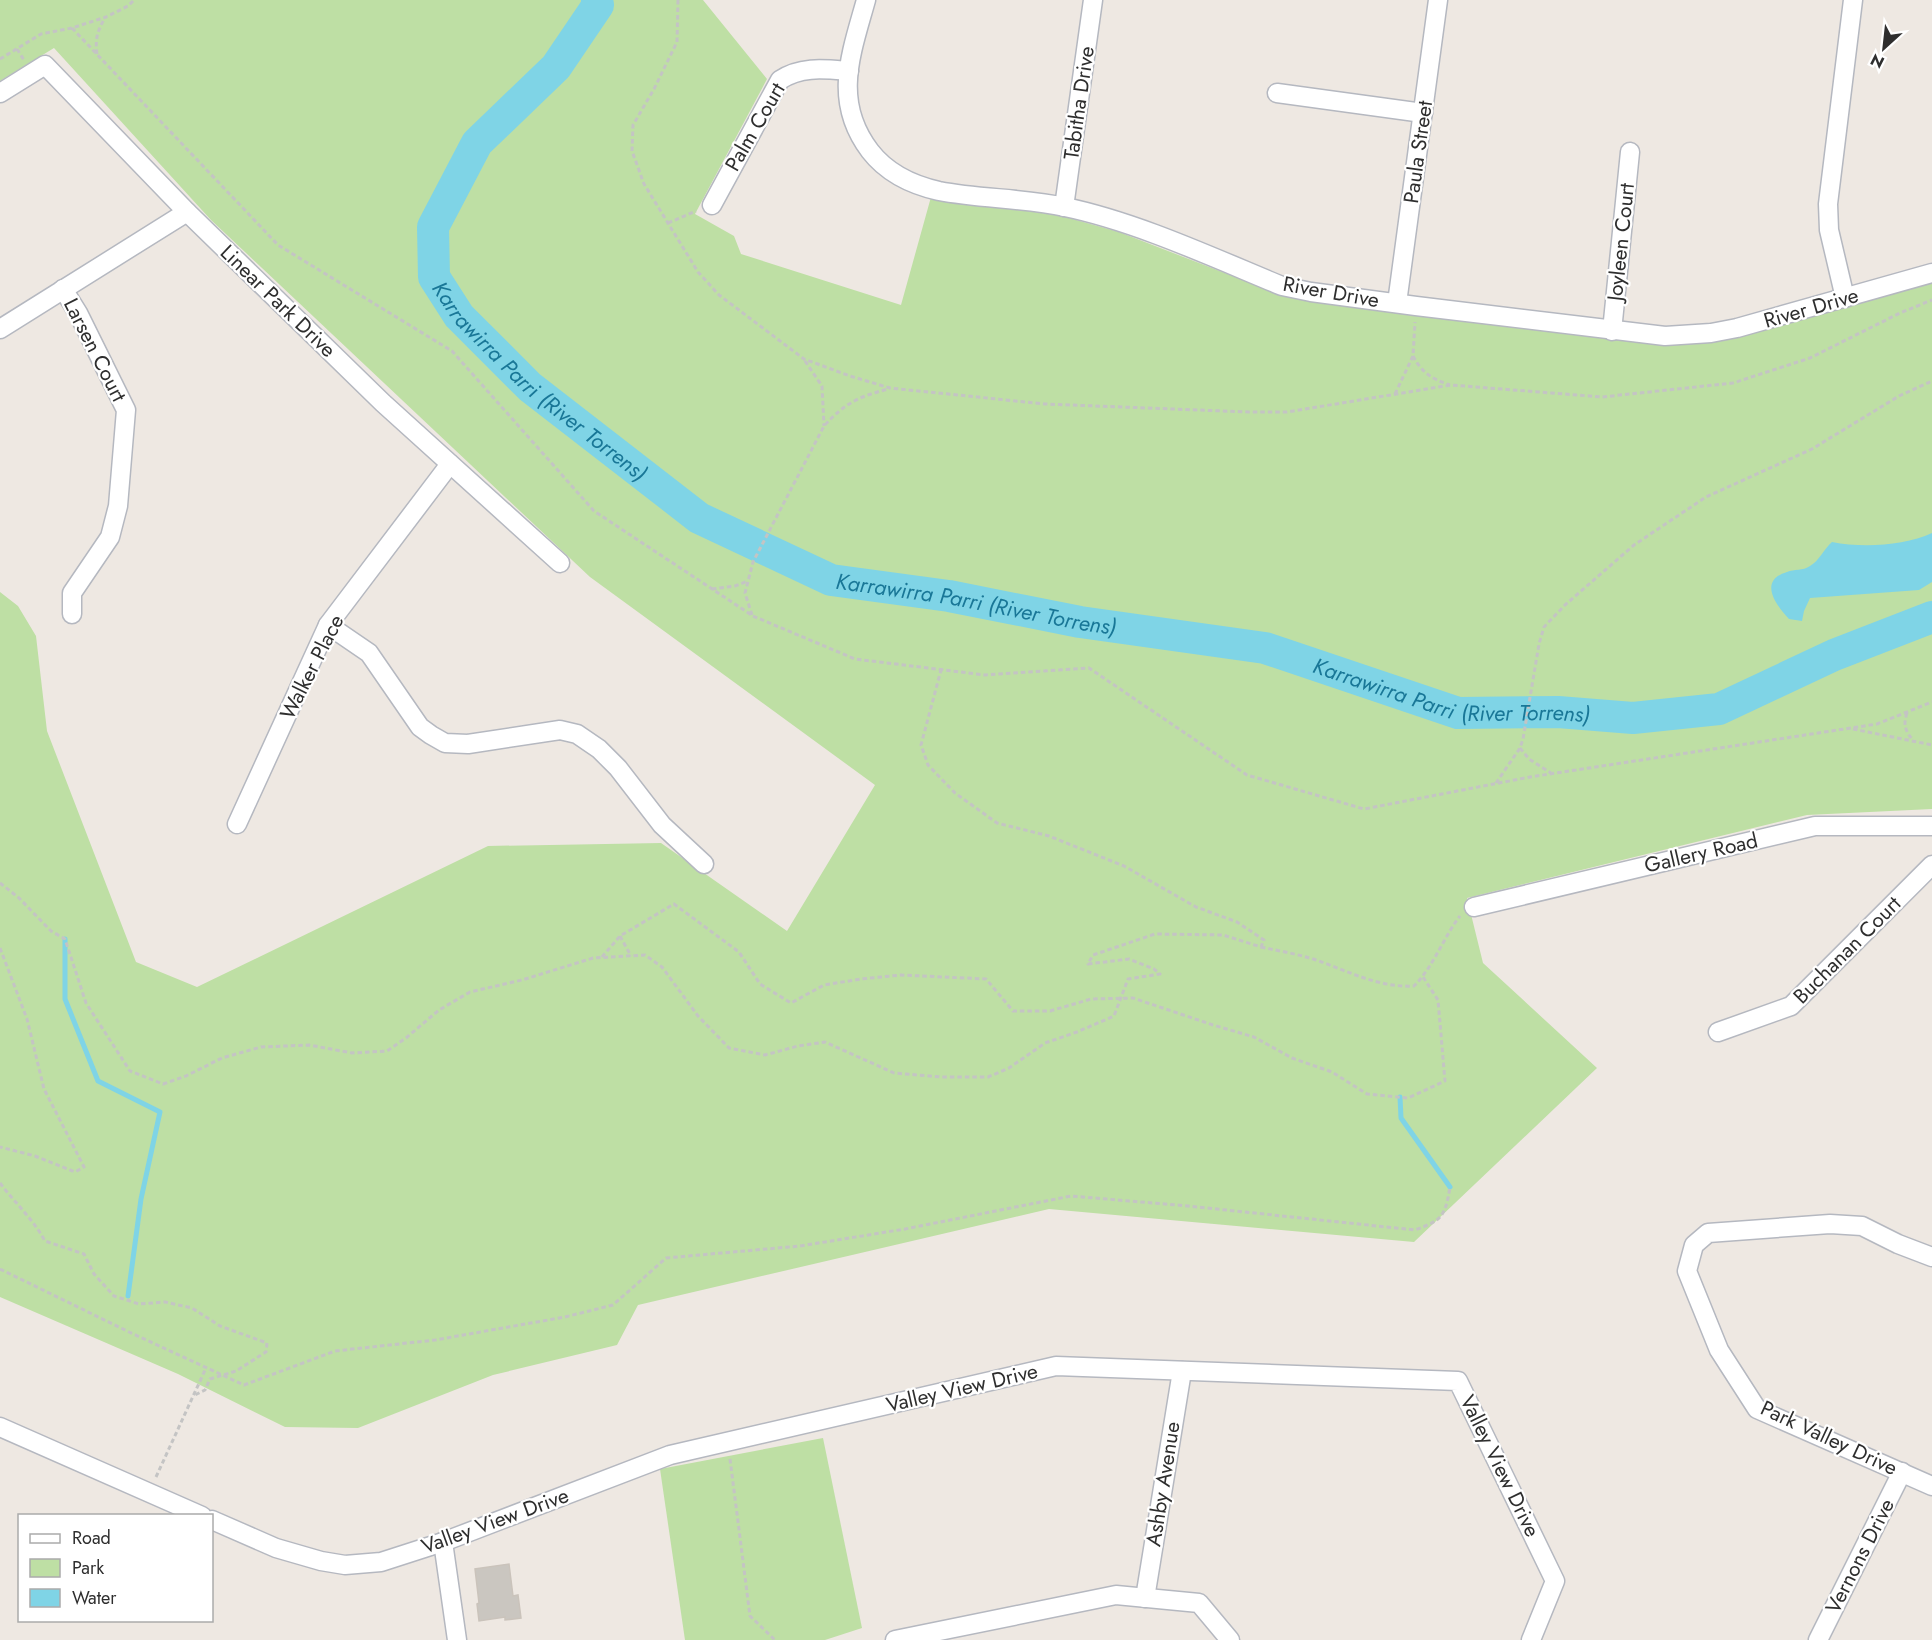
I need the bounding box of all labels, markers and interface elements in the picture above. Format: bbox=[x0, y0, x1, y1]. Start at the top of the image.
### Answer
north arrow bbox=[1854, 18, 1914, 78]
street label: Tabitha Drive bbox=[1056, 44, 1102, 162]
text: N bbox=[1867, 48, 1888, 74]
street label: Palm Court bbox=[718, 77, 792, 177]
street label: Paula Street bbox=[1396, 99, 1440, 205]
street label: Joyleen Court bbox=[1600, 182, 1642, 305]
street label: Linear Park Drive bbox=[213, 238, 343, 364]
street label: River Drive bbox=[1281, 269, 1382, 315]
water label: Karrawirra Parri (River Torrens) bbox=[425, 275, 654, 488]
street label: River Drive bbox=[1760, 280, 1862, 336]
street label: Larsen Court bbox=[56, 293, 134, 407]
water label: Karrawirra Parri (River Torrens) bbox=[834, 565, 1118, 643]
street label: Walker Place bbox=[273, 609, 351, 725]
water label: Karrawirra Parri (River Torrens) bbox=[1309, 649, 1591, 731]
street label: Gallery Road bbox=[1641, 825, 1761, 881]
street label: Buchanan Court bbox=[1786, 889, 1908, 1011]
street label: Valley View Drive bbox=[883, 1356, 1041, 1420]
street label: Valley View Drive bbox=[1453, 1390, 1547, 1542]
street label: Park Valley Drive bbox=[1756, 1393, 1903, 1483]
street label: Ashby Avenue bbox=[1138, 1419, 1188, 1549]
street label: Valley View Drive bbox=[417, 1480, 573, 1562]
street label: Vernons Drive bbox=[1818, 1493, 1902, 1619]
legend bbox=[18, 1514, 213, 1622]
text: Road bbox=[72, 1525, 111, 1551]
text: Park bbox=[72, 1555, 104, 1581]
text: Water bbox=[72, 1585, 117, 1611]

